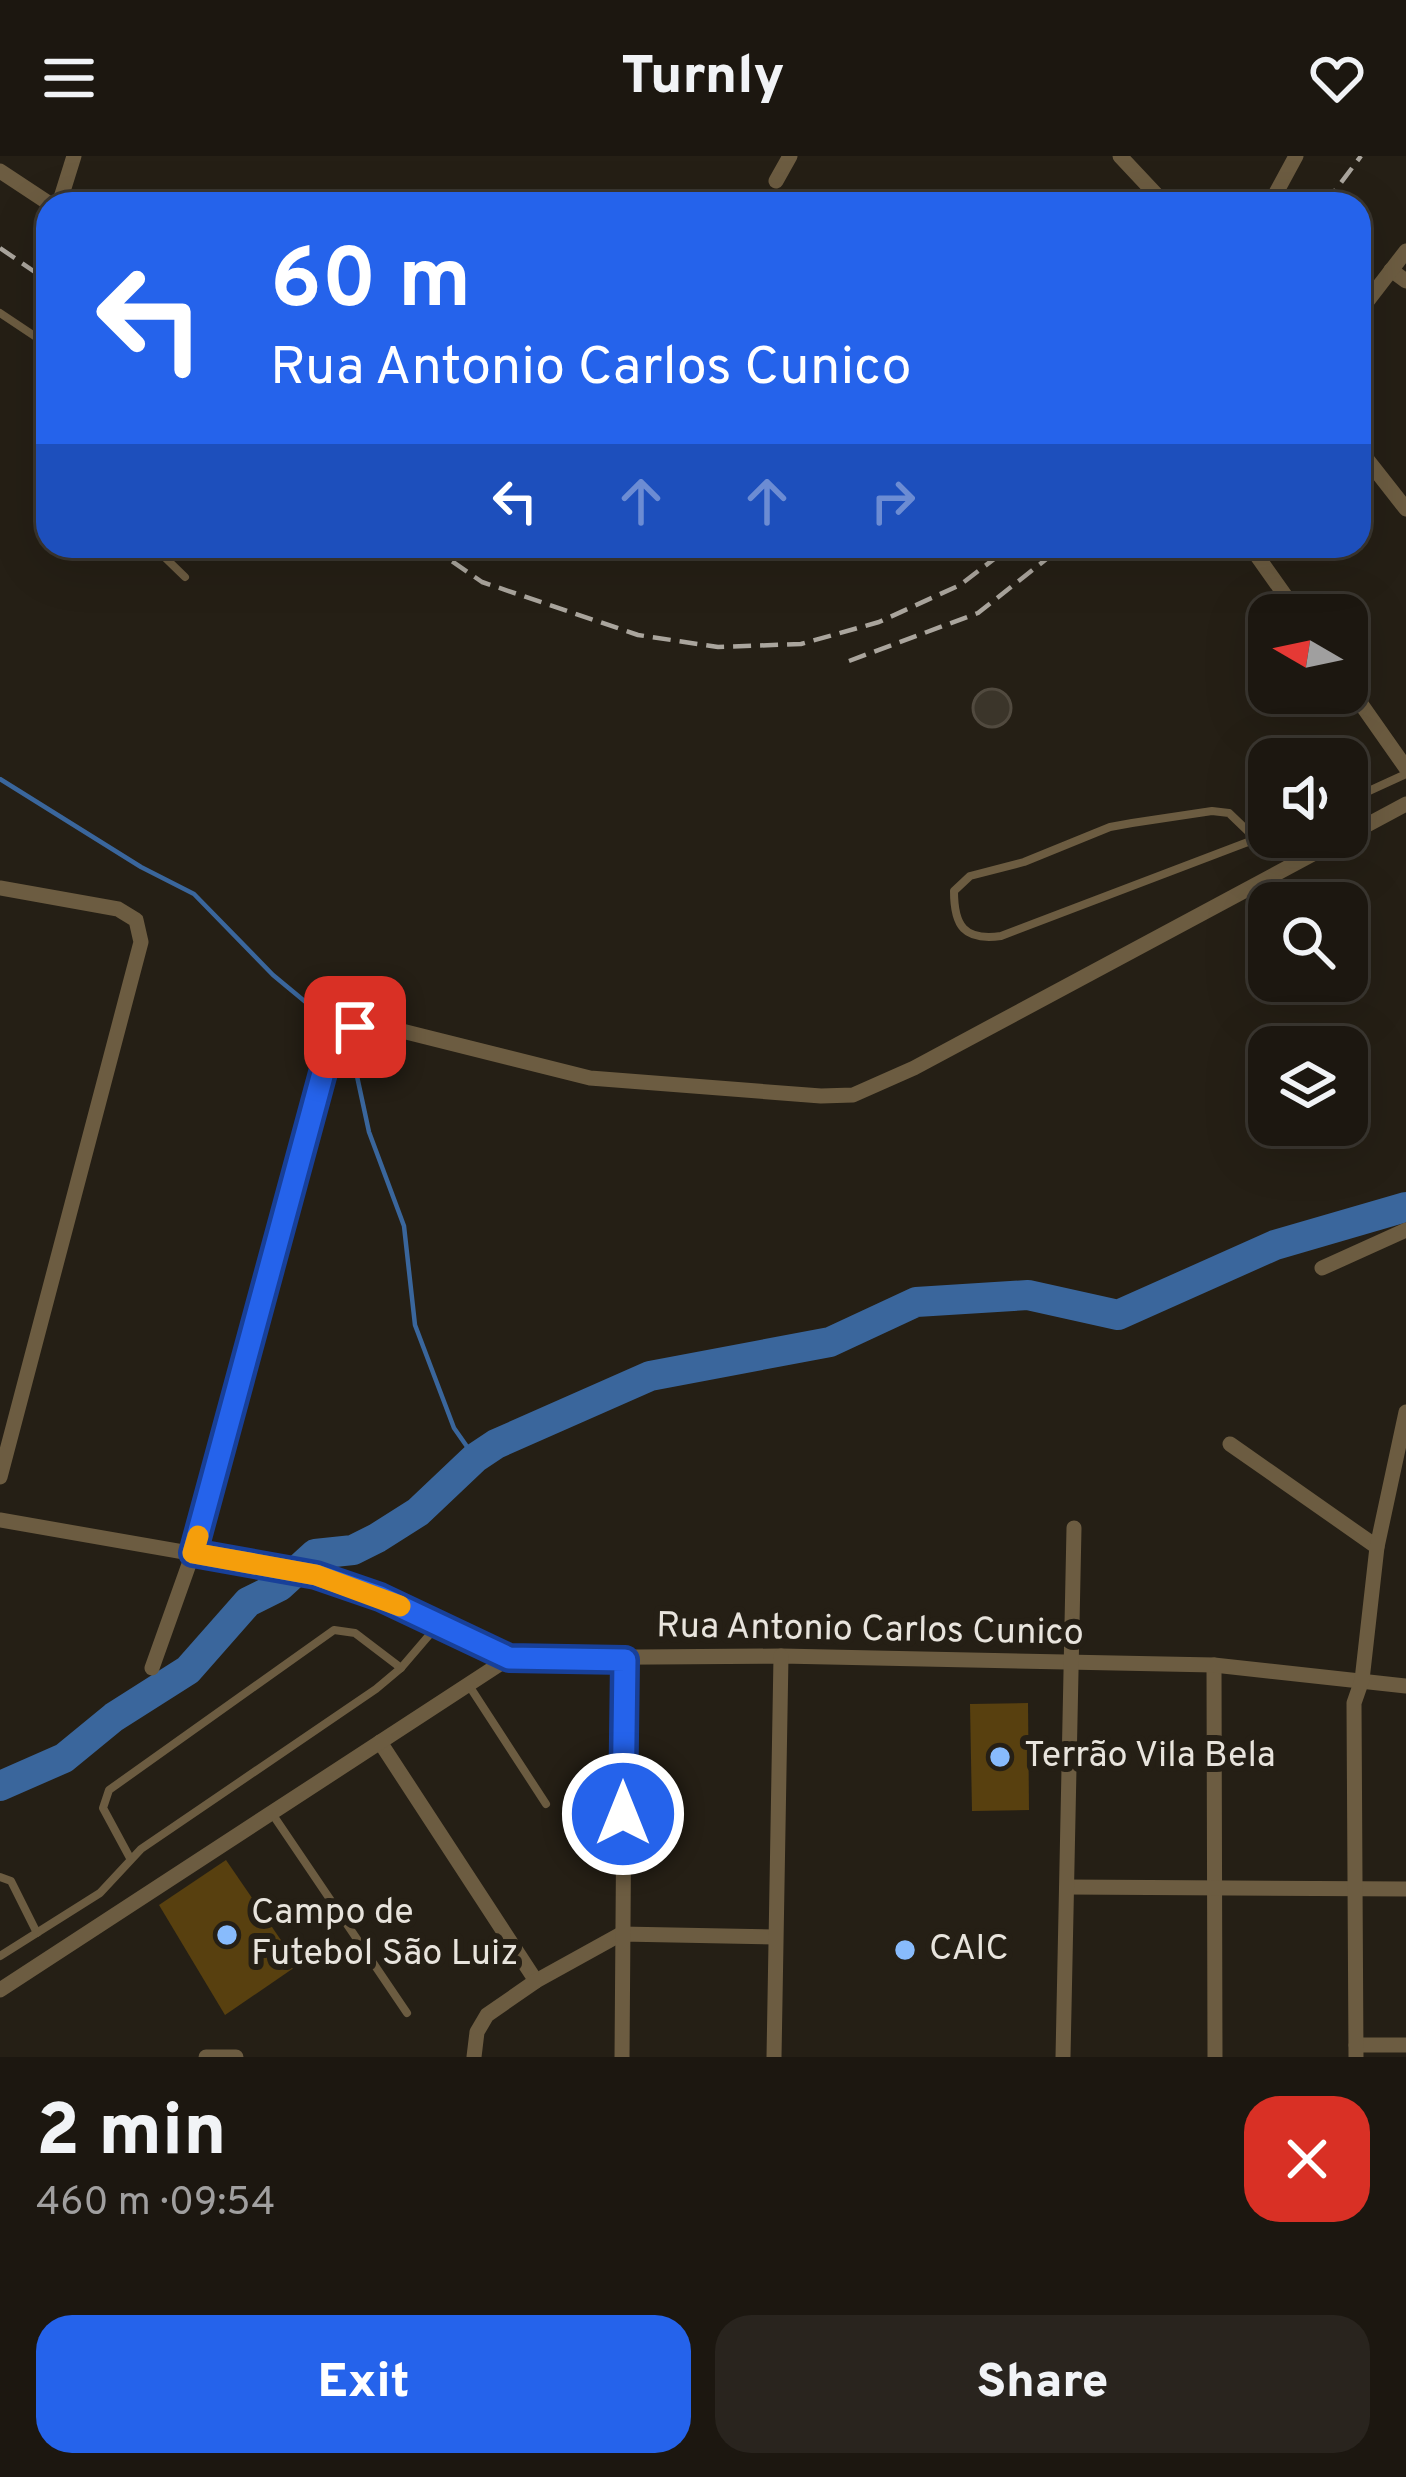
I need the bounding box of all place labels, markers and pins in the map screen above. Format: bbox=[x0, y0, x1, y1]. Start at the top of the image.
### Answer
pin bbox=[304, 976, 406, 1078]
place label: Terrão Vila Bela bbox=[1024, 1734, 1276, 1780]
marker: Terrão Vila Bela bbox=[987, 1744, 1013, 1770]
place label: Campo de Futebol São Luiz bbox=[251, 1891, 518, 1978]
marker: Campo de Futebol São Luiz bbox=[214, 1922, 240, 1948]
place label: CAIC bbox=[929, 1927, 1009, 1973]
marker: CAIC bbox=[892, 1937, 918, 1963]

